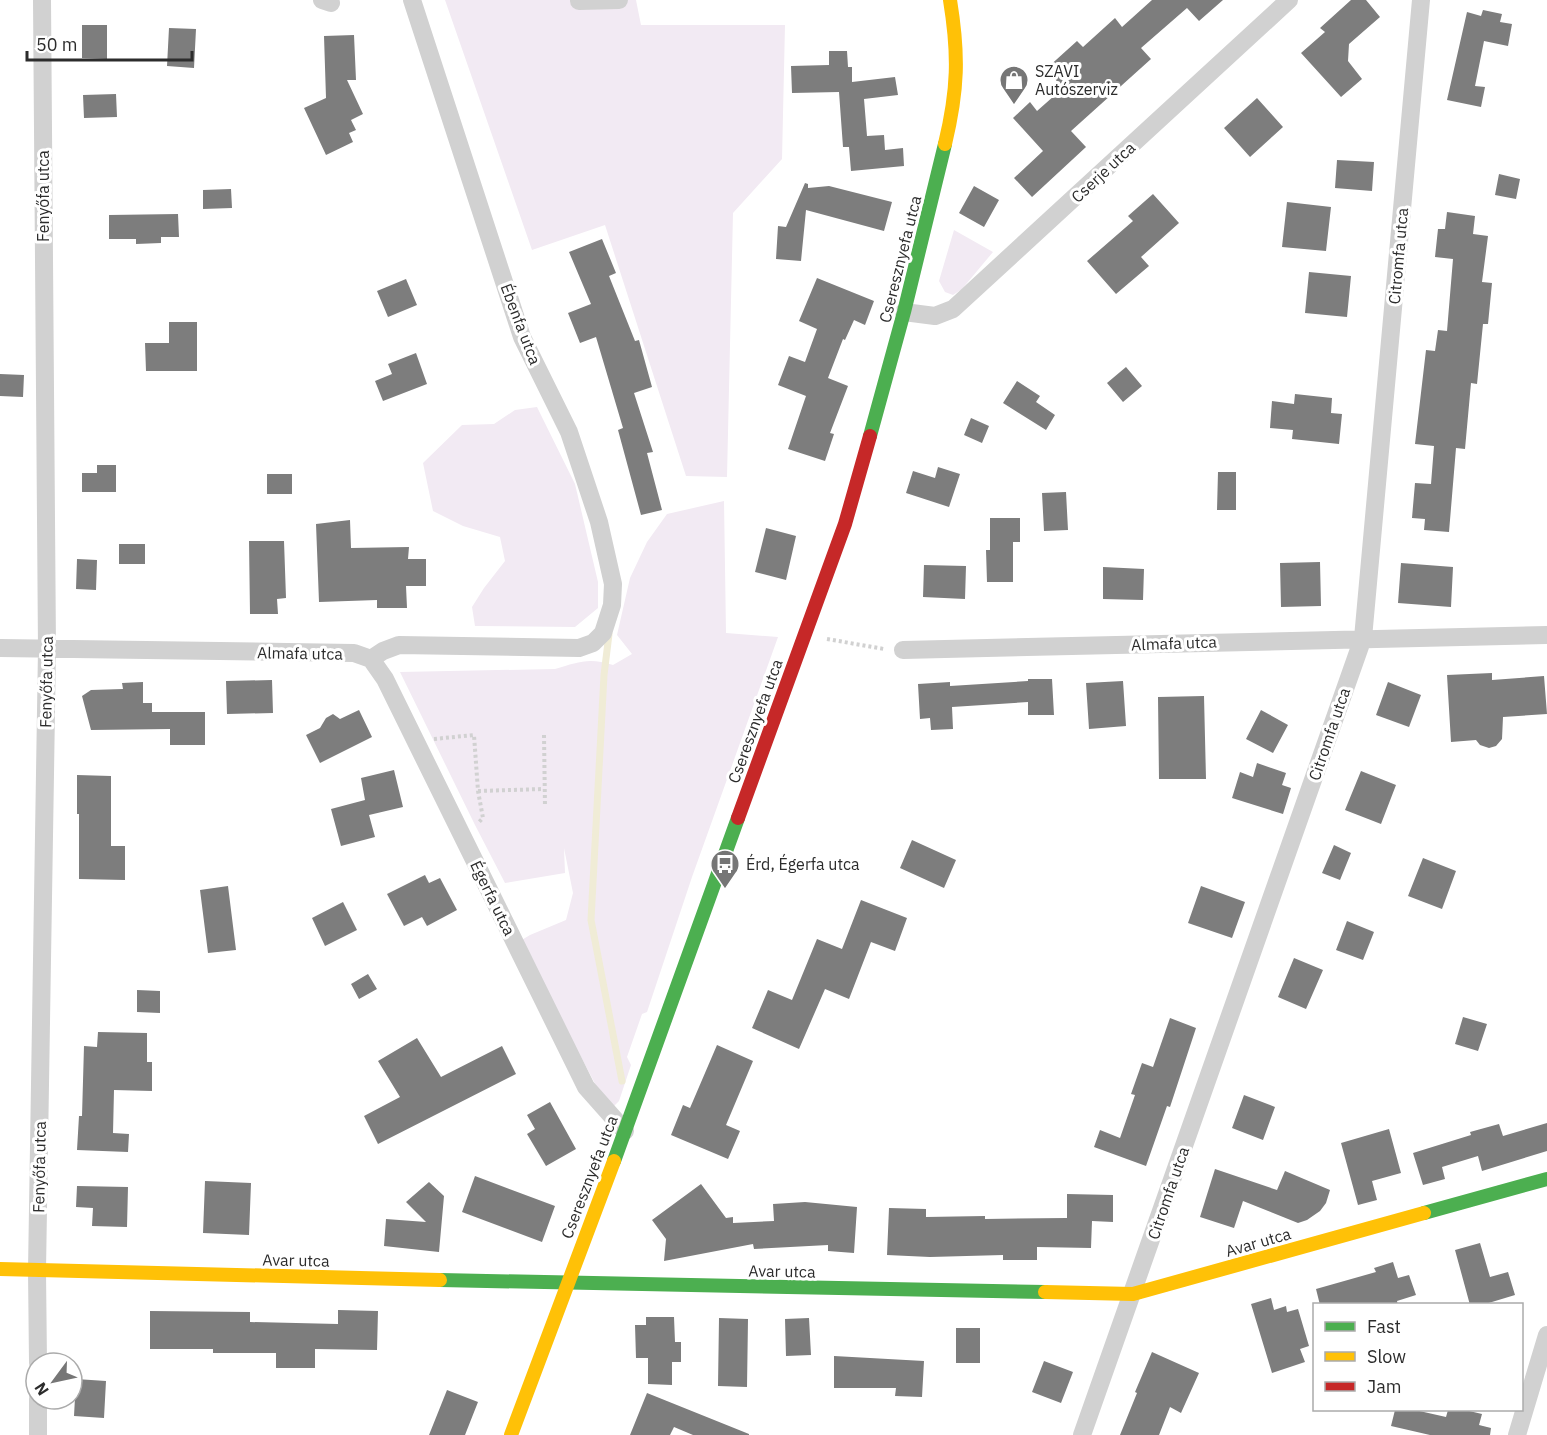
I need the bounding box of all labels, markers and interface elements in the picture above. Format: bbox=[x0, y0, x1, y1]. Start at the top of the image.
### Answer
scale bar bbox=[27, 24, 192, 62]
text: 50 m bbox=[36, 33, 78, 56]
place label: SZAVI Autószerviz bbox=[1035, 61, 1118, 99]
shop icon: SZAVI Autószerviz bbox=[998, 64, 1030, 106]
street label: Cserje utca bbox=[1067, 137, 1139, 207]
street label: Fenyőfa utca bbox=[33, 150, 53, 242]
street label: Cseresznyefa utca bbox=[875, 193, 926, 325]
street label: Citromfa utca bbox=[1384, 206, 1412, 305]
street label: Ébenfa utca bbox=[496, 280, 547, 368]
street label: Almafa utca bbox=[1131, 631, 1218, 654]
street label: Fenyőfa utca bbox=[35, 635, 57, 728]
street label: Almafa utca bbox=[257, 642, 344, 664]
street label: Cseresznyefa utca bbox=[723, 656, 787, 786]
street label: Citromfa utca bbox=[1304, 684, 1354, 783]
bus stop icon: Érd, Égerfa utca bbox=[709, 848, 741, 890]
place label: Érd, Égerfa utca bbox=[746, 853, 860, 874]
street label: Égerfa utca bbox=[466, 857, 521, 939]
street label: Cseresznyefa utca bbox=[556, 1112, 622, 1242]
street label: Fenyőfa utca bbox=[28, 1120, 50, 1213]
street label: Citromfa utca bbox=[1143, 1143, 1193, 1242]
street label: Avar utca bbox=[1223, 1223, 1293, 1261]
street label: Avar utca bbox=[262, 1249, 330, 1271]
street label: Avar utca bbox=[748, 1260, 816, 1282]
legend bbox=[1313, 1303, 1523, 1411]
text: Fast bbox=[1367, 1315, 1401, 1338]
text: Slow bbox=[1367, 1345, 1406, 1368]
north arrow bbox=[24, 1351, 84, 1411]
text: Jam bbox=[1367, 1375, 1402, 1398]
text: N bbox=[30, 1379, 53, 1399]

